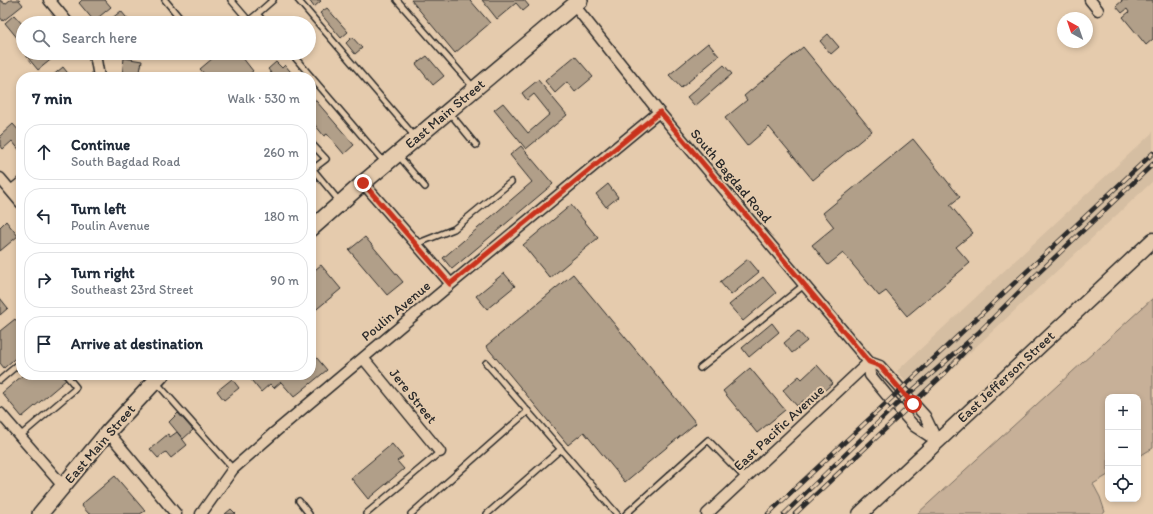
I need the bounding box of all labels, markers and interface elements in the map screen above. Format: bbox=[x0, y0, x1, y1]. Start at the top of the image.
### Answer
north arrow bbox=[1057, 12, 1093, 48]
search box bbox=[16, 16, 316, 60]
icon: search bbox=[30, 27, 52, 49]
text: Search here bbox=[62, 29, 137, 47]
street label: East Main Street bbox=[402, 76, 488, 152]
text: 7 min bbox=[32, 88, 72, 108]
text: Walk · 530 m bbox=[228, 91, 300, 106]
street label: South Bagdad Road bbox=[687, 125, 776, 227]
text: Continue bbox=[71, 136, 130, 154]
icon: ahead bbox=[33, 141, 55, 163]
text: 260 m bbox=[263, 145, 299, 160]
text: South Bagdad Road bbox=[71, 154, 180, 169]
route end bbox=[354, 174, 372, 192]
text: Turn left bbox=[71, 200, 126, 218]
icon: left bbox=[33, 205, 55, 227]
text: 180 m bbox=[264, 209, 299, 224]
text: Poulin Avenue bbox=[71, 218, 150, 233]
text: Turn right bbox=[71, 264, 135, 282]
icon: right bbox=[33, 269, 55, 291]
text: 90 m bbox=[270, 273, 299, 288]
street label: Poulin Avenue bbox=[358, 277, 434, 345]
text: Southeast 23rd Street bbox=[71, 282, 193, 297]
street label: East Jefferson Street bbox=[954, 327, 1058, 427]
icon: arrive bbox=[33, 333, 55, 355]
text: Arrive at destination bbox=[71, 335, 203, 353]
street label: Jere Street bbox=[386, 365, 440, 427]
street label: East Pacific Avenue bbox=[730, 381, 828, 474]
map controls bbox=[1105, 394, 1141, 502]
button: + bbox=[1105, 394, 1141, 430]
route start bbox=[904, 395, 922, 413]
street label: East Main Street bbox=[61, 401, 139, 487]
button: − bbox=[1105, 430, 1141, 466]
button: locate bbox=[1105, 466, 1141, 502]

